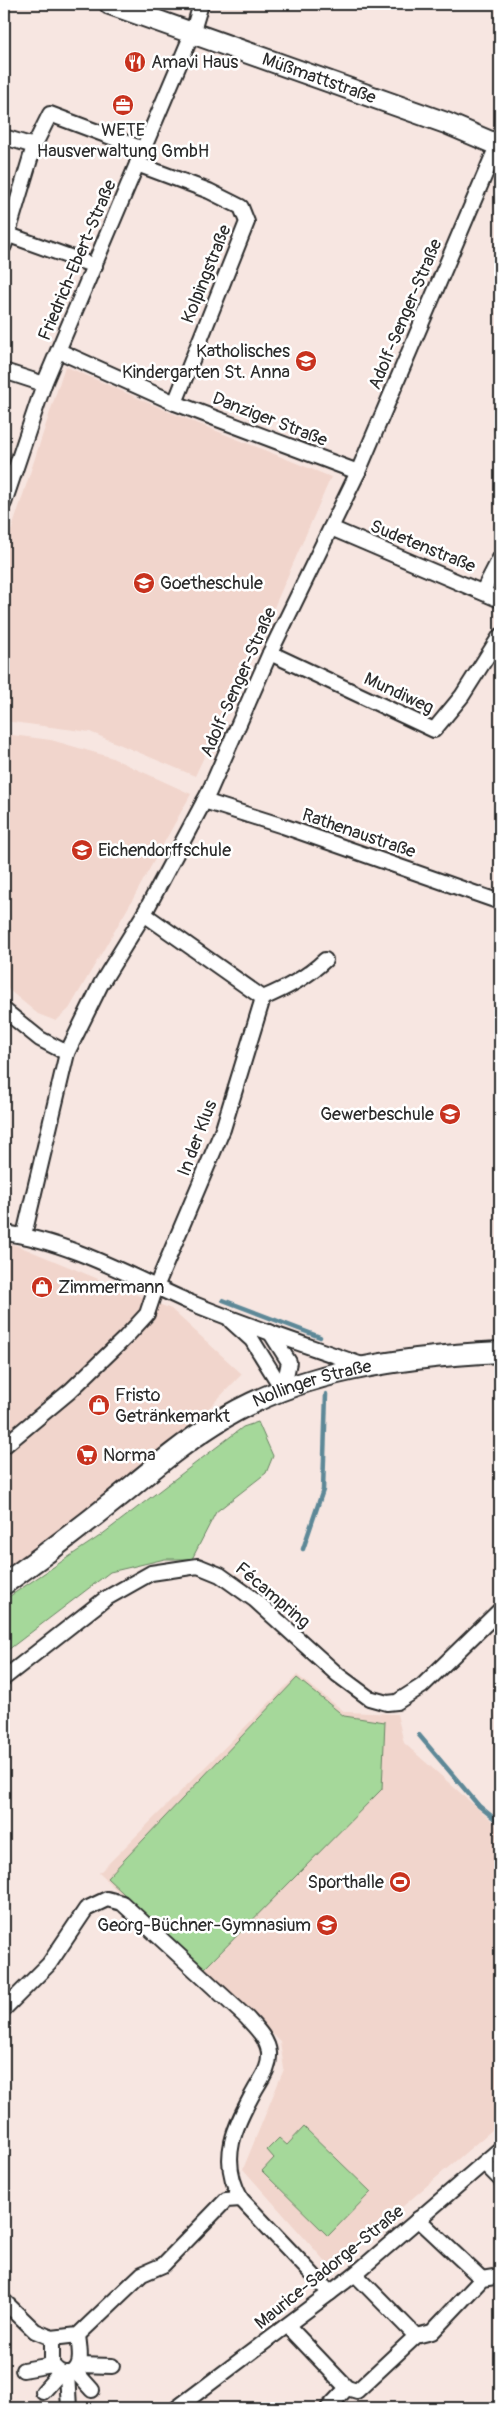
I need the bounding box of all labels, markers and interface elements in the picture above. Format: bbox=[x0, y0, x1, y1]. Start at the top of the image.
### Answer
street label: Müßmattstraße bbox=[259, 48, 379, 109]
restaurant icon: Amavi Haus bbox=[123, 50, 147, 74]
place label: Amavi Haus bbox=[151, 51, 238, 74]
office icon: WETE Hausverwaltung GmbH bbox=[111, 93, 135, 117]
place label: WETE Hausverwaltung GmbH bbox=[37, 119, 209, 163]
street label: Friedrich-Ebert-Straße bbox=[33, 176, 122, 344]
street label: Kolpingstraße bbox=[176, 221, 237, 327]
street label: Adolf-Senger-Straße bbox=[363, 235, 448, 393]
place label: Katholisches Kindergarten St. Anna bbox=[122, 340, 290, 384]
school or university icon: Katholisches Kindergarten St. Anna bbox=[294, 349, 318, 373]
street label: Danziger Straße bbox=[209, 387, 331, 452]
street label: Sudetenstraße bbox=[367, 515, 479, 578]
school or university icon: Goetheschule bbox=[132, 571, 156, 595]
place label: Goetheschule bbox=[160, 572, 263, 595]
street label: Adolf-Senger-Straße bbox=[195, 604, 282, 761]
street label: Mundiweg bbox=[360, 667, 437, 720]
street label: Rathenaustraße bbox=[299, 803, 419, 864]
school or university icon: Eichendorffschule bbox=[70, 838, 94, 862]
place label: Eichendorffschule bbox=[98, 839, 231, 862]
street label: In der Klus bbox=[172, 1097, 222, 1179]
school or university icon: Gewerbeschule bbox=[438, 1102, 462, 1126]
place label: Gewerbeschule bbox=[320, 1103, 434, 1126]
shop icon: Zimmermann bbox=[30, 1275, 54, 1299]
place label: Zimmermann bbox=[58, 1276, 165, 1299]
street label: Nollinger Straße bbox=[249, 1355, 373, 1413]
place label: Fristo Getränkemarkt bbox=[115, 1384, 231, 1428]
shop icon: Fristo Getränkemarkt bbox=[87, 1393, 111, 1417]
supermarket icon: Norma bbox=[75, 1443, 99, 1467]
place label: Norma bbox=[103, 1444, 156, 1467]
street label: Fécampring bbox=[230, 1557, 315, 1633]
sports icon: Sporthalle bbox=[388, 1870, 412, 1894]
place label: Sporthalle bbox=[307, 1871, 384, 1894]
school or university icon: Georg-Büchner-Gymnasium bbox=[315, 1913, 339, 1937]
place label: Georg-Büchner-Gymnasium bbox=[97, 1914, 311, 1937]
street label: Maurice-Sadorge-Straße bbox=[250, 2200, 409, 2335]

